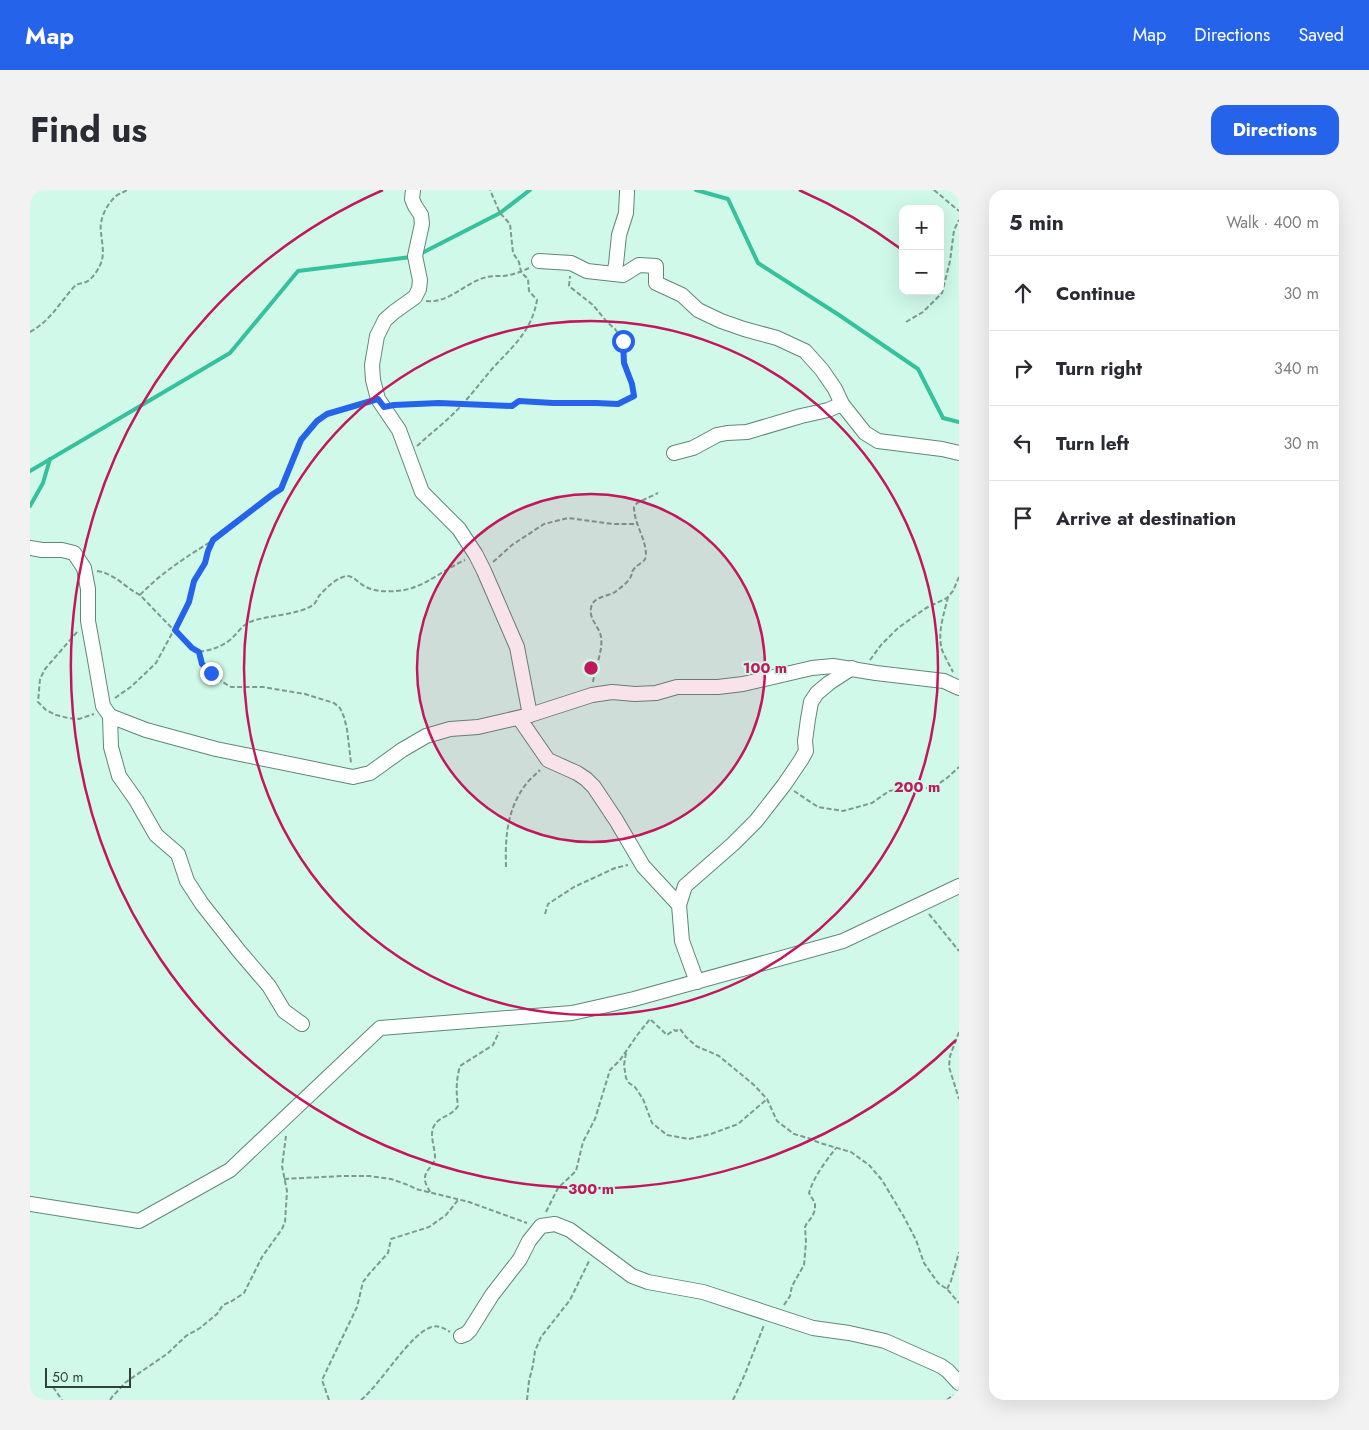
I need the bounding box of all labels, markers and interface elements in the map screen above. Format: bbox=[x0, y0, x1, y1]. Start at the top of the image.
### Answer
text: Map bbox=[25, 18, 74, 53]
text: Map bbox=[1133, 22, 1166, 48]
text: Directions bbox=[1194, 22, 1270, 48]
text: Saved bbox=[1298, 22, 1344, 48]
text: Find us bbox=[30, 105, 147, 155]
button: Directions bbox=[1211, 105, 1339, 155]
map controls bbox=[899, 205, 944, 295]
button: + bbox=[899, 205, 944, 250]
text: 5 min bbox=[1009, 208, 1064, 238]
text: Walk · 400 m bbox=[1226, 211, 1319, 234]
button: − bbox=[899, 250, 944, 295]
icon: ahead bbox=[1009, 279, 1037, 307]
text: Continue bbox=[1056, 280, 1135, 307]
text: 30 m bbox=[1283, 282, 1319, 305]
route start bbox=[612, 330, 635, 353]
icon: right bbox=[1009, 354, 1037, 382]
text: Turn right bbox=[1056, 355, 1142, 382]
text: 340 m bbox=[1274, 357, 1319, 380]
icon: left bbox=[1009, 429, 1037, 457]
text: Turn left bbox=[1056, 430, 1129, 457]
text: 30 m bbox=[1283, 432, 1319, 455]
icon: arrive bbox=[1009, 504, 1037, 532]
text: Arrive at destination bbox=[1056, 505, 1236, 532]
text: 100 m bbox=[743, 657, 787, 679]
centre of rings bbox=[582, 659, 600, 677]
route end bbox=[200, 662, 223, 685]
text: 200 m bbox=[894, 776, 940, 798]
text: 300 m bbox=[568, 1178, 614, 1200]
scale bar bbox=[45, 1365, 131, 1388]
text: 50 m bbox=[52, 1367, 83, 1387]

